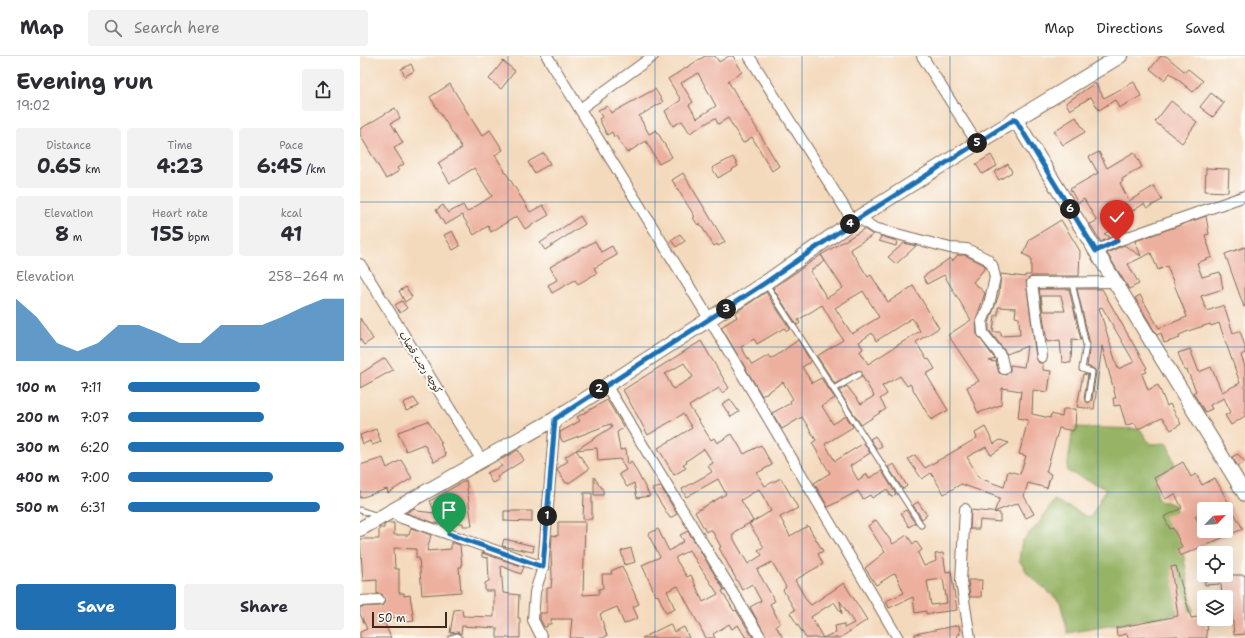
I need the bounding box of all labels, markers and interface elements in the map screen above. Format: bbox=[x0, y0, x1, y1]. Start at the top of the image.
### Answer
search box bbox=[88, 10, 368, 46]
text: Map bbox=[20, 15, 64, 40]
icon: search bbox=[102, 17, 124, 39]
text: Search here bbox=[134, 18, 220, 38]
text: Map bbox=[1045, 19, 1075, 37]
text: Directions bbox=[1097, 19, 1163, 37]
text: Saved bbox=[1185, 19, 1225, 37]
text: Evening run bbox=[16, 67, 153, 96]
button: share bbox=[302, 69, 344, 111]
text: 19:02 bbox=[16, 97, 50, 114]
pin: 5 bbox=[967, 133, 987, 153]
text: 5 bbox=[974, 135, 980, 150]
text: Distance bbox=[46, 138, 91, 153]
text: Time bbox=[167, 138, 193, 153]
text: Pace bbox=[279, 138, 303, 153]
text: 0.65 bbox=[37, 153, 81, 179]
text: 4:23 bbox=[157, 153, 203, 179]
text: 6:45 bbox=[257, 153, 302, 179]
text: km bbox=[81, 162, 101, 177]
text: /km bbox=[302, 162, 326, 177]
pin: 6 bbox=[1060, 199, 1080, 219]
pin bbox=[1100, 200, 1134, 241]
text: 6 bbox=[1066, 201, 1074, 216]
text: Elevation bbox=[44, 206, 93, 221]
text: Heart rate bbox=[152, 206, 208, 221]
text: kcal bbox=[281, 206, 302, 221]
icon: check bbox=[1106, 206, 1128, 228]
pin: 4 bbox=[840, 214, 860, 234]
text: 4 bbox=[846, 216, 854, 231]
text: 8 bbox=[55, 221, 69, 247]
text: 155 bbox=[150, 221, 184, 247]
text: 41 bbox=[280, 221, 302, 247]
text: m bbox=[69, 230, 82, 245]
text: bpm bbox=[184, 230, 210, 245]
text: Elevation bbox=[16, 268, 74, 285]
text: 258–264 m bbox=[267, 268, 344, 285]
pin: 3 bbox=[716, 299, 736, 319]
text: 3 bbox=[722, 301, 730, 316]
street label: کوچه رجب قصاب bbox=[396, 329, 445, 396]
text: 100 m bbox=[16, 379, 56, 396]
text: 7:11 bbox=[80, 379, 102, 396]
pin: 2 bbox=[589, 379, 609, 399]
text: 2 bbox=[595, 381, 603, 396]
text: 200 m bbox=[16, 409, 59, 426]
text: 7:07 bbox=[80, 409, 109, 426]
text: 300 m bbox=[16, 439, 60, 456]
text: 6:20 bbox=[80, 439, 109, 456]
text: 400 m bbox=[16, 469, 60, 486]
text: 7:00 bbox=[80, 469, 110, 486]
pin bbox=[432, 493, 466, 534]
text: 500 m bbox=[16, 499, 59, 516]
text: 6:31 bbox=[80, 499, 105, 516]
icon: arrive bbox=[438, 499, 460, 521]
north arrow bbox=[1197, 502, 1233, 538]
map controls bbox=[1197, 502, 1233, 626]
pin: 1 bbox=[537, 506, 557, 526]
text: 1 bbox=[544, 508, 550, 523]
button: locate bbox=[1197, 546, 1233, 582]
button: Save bbox=[16, 584, 176, 630]
button: Share bbox=[184, 584, 344, 630]
button: layers bbox=[1197, 590, 1233, 626]
scale bar bbox=[372, 610, 447, 629]
text: 50 m bbox=[378, 611, 406, 626]

